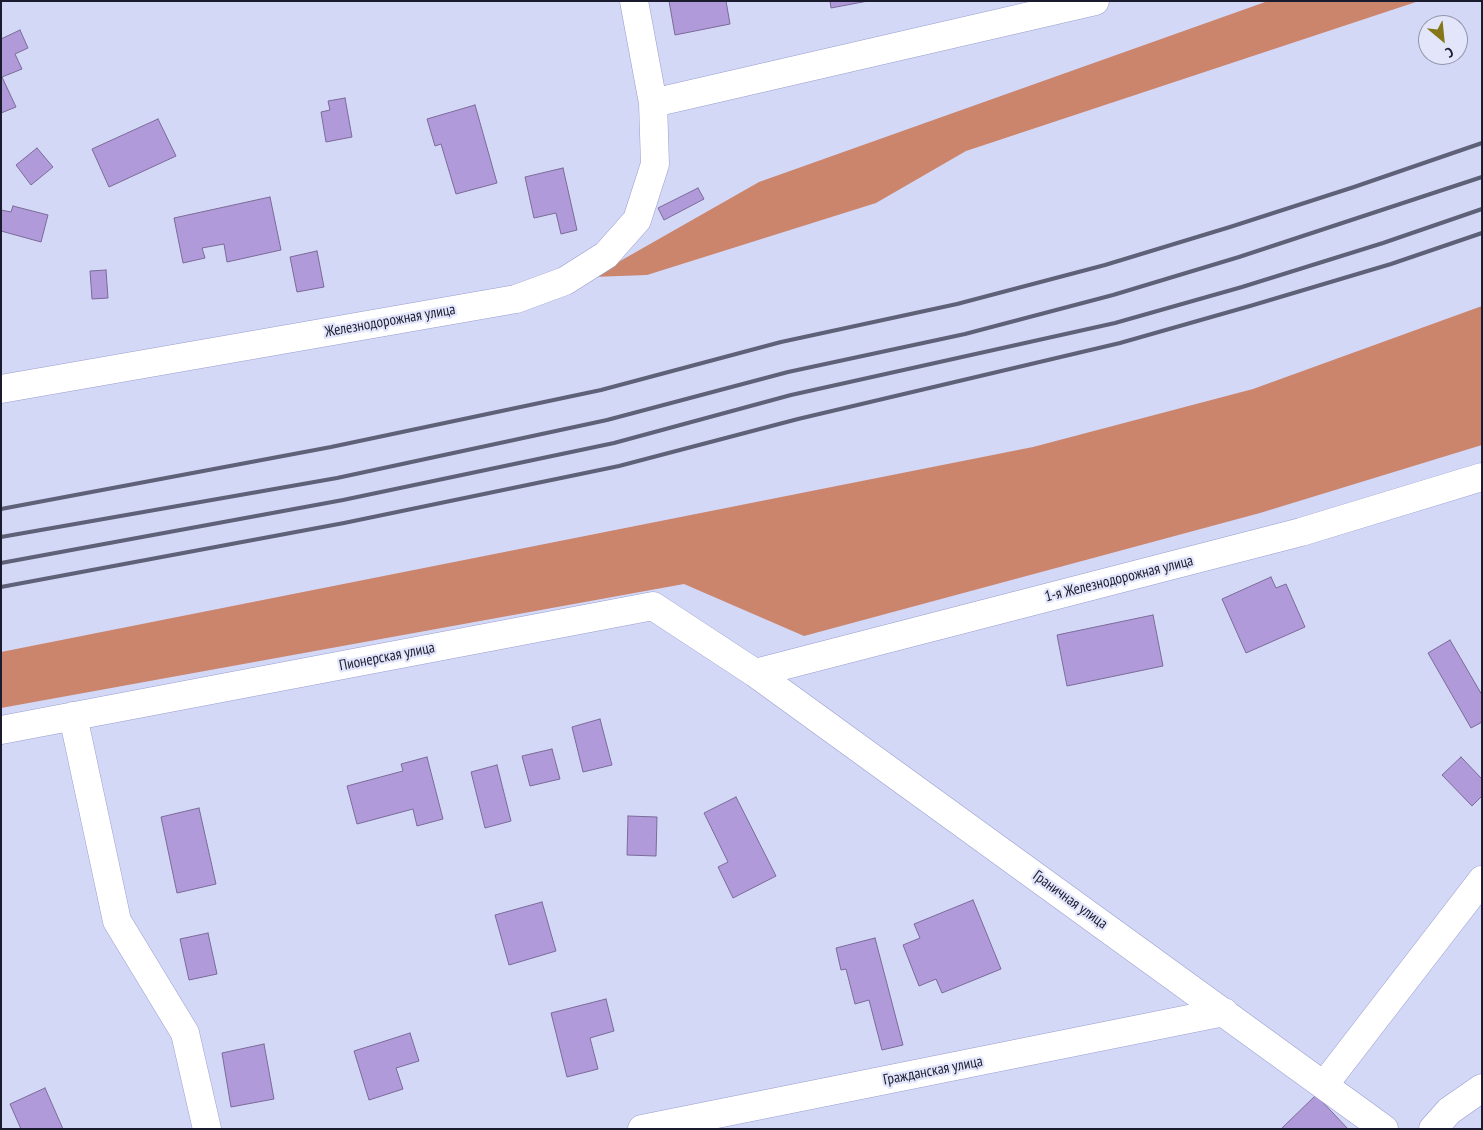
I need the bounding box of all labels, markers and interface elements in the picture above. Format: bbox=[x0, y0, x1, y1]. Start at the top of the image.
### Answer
north arrow bbox=[1418, 15, 1468, 65]
text: С bbox=[1443, 43, 1457, 62]
street label: Железнодорожная улица bbox=[323, 301, 457, 341]
street label: 1-я Железнодорожная улица bbox=[1043, 552, 1195, 606]
street label: Пионерская улица bbox=[338, 639, 436, 675]
street label: Граничная улица bbox=[1029, 867, 1111, 933]
street label: Гражданская улица bbox=[882, 1053, 984, 1089]

